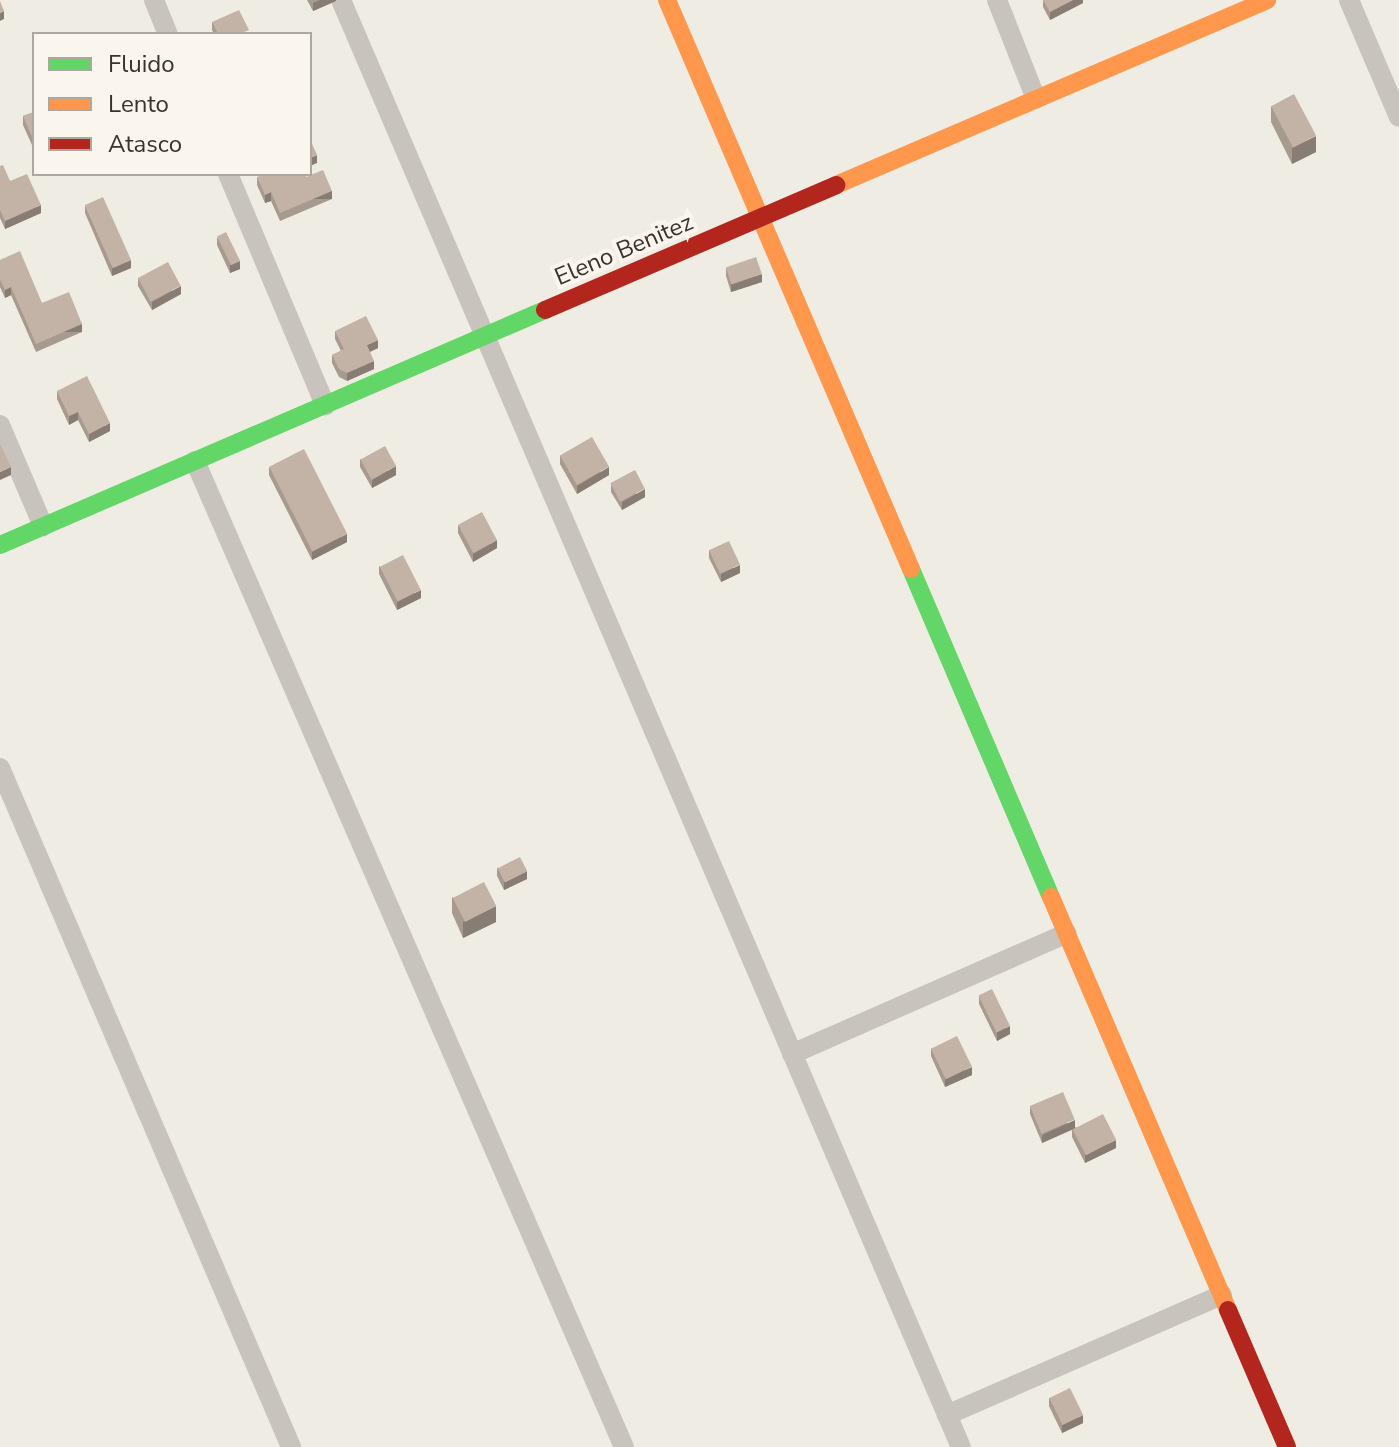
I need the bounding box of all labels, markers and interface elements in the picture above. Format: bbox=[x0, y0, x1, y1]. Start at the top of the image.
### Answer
legend bbox=[32, 32, 312, 176]
text: Fluido bbox=[108, 48, 175, 80]
text: Lento bbox=[108, 88, 169, 120]
text: Atasco bbox=[108, 128, 182, 160]
street label: Eleno Benitez bbox=[551, 208, 697, 292]

